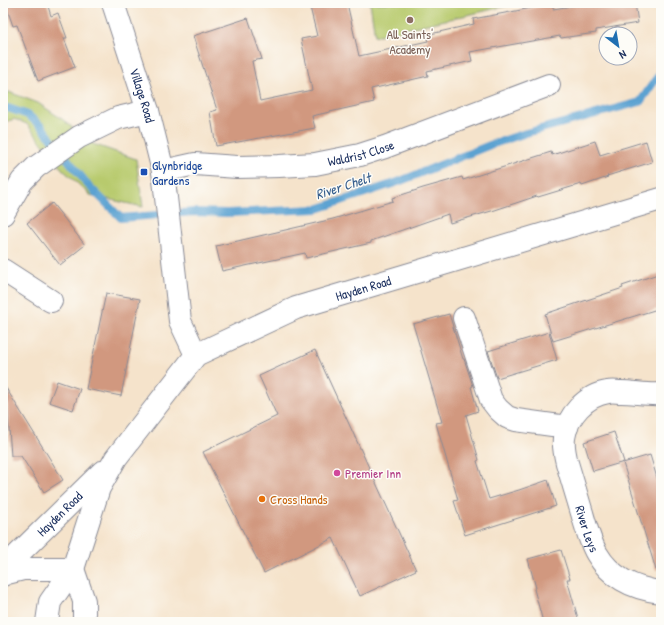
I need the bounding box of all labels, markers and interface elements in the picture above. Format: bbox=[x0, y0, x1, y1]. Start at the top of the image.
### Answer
marker: All Saints' Academy bbox=[405, 15, 415, 25]
place label: All Saints' Academy bbox=[387, 25, 433, 58]
north arrow bbox=[598, 26, 638, 66]
text: N bbox=[617, 47, 629, 62]
street label: Village Road bbox=[126, 66, 160, 124]
street label: Waldrist Close bbox=[326, 135, 397, 170]
place label: Glynbridge Gardens bbox=[152, 156, 202, 189]
marker: Glynbridge Gardens bbox=[139, 167, 149, 177]
water label: River Chelt bbox=[313, 167, 375, 203]
street label: Hayden Road bbox=[333, 271, 393, 305]
place label: Premier Inn bbox=[345, 464, 401, 482]
marker: Premier Inn bbox=[332, 468, 342, 478]
street label: Hayden Road bbox=[33, 487, 86, 540]
place label: Cross Hands bbox=[270, 490, 328, 508]
marker: Cross Hands bbox=[257, 494, 267, 504]
street label: River Leys bbox=[571, 503, 603, 555]

